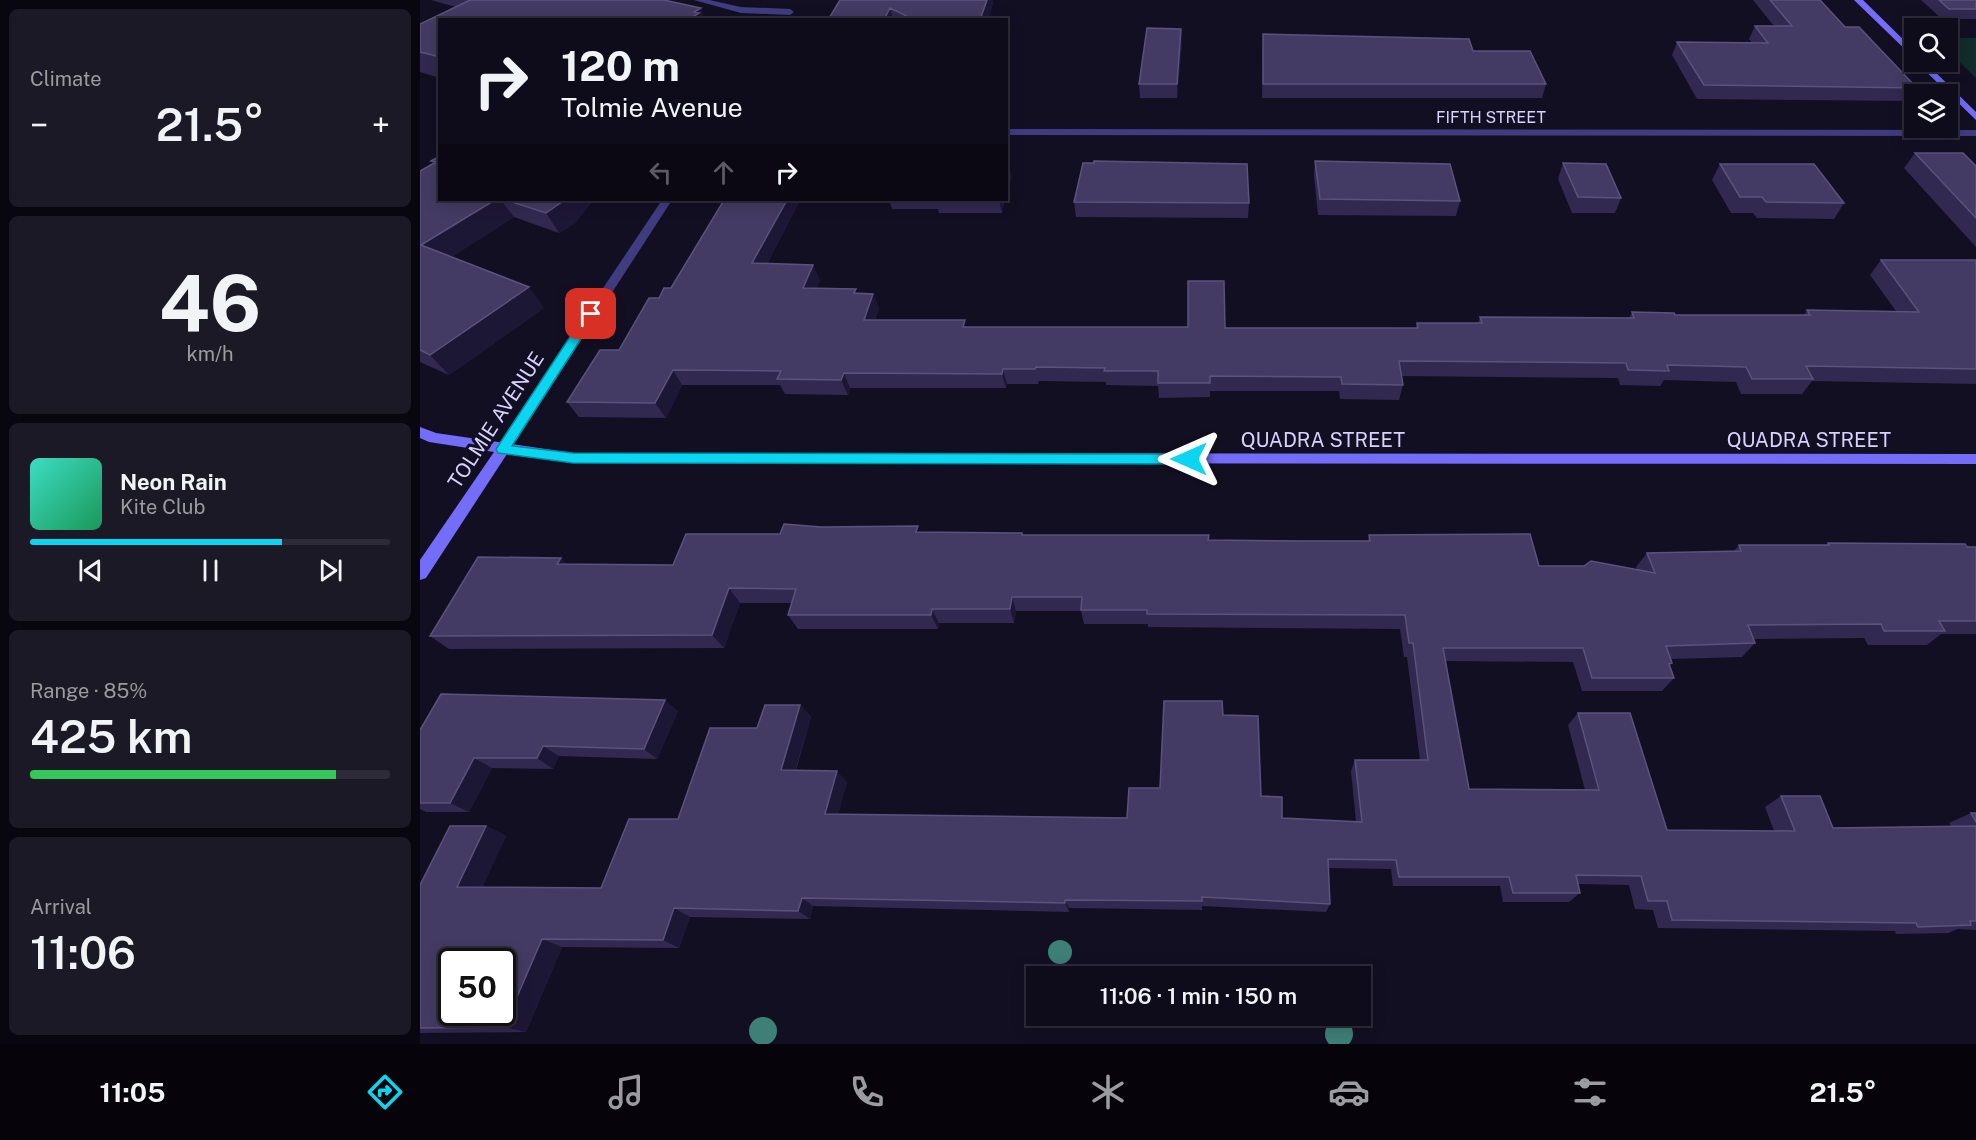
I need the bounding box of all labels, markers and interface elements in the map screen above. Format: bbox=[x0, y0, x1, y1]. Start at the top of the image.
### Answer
map controls bbox=[1904, 18, 1958, 138]
button: search bbox=[1904, 18, 1958, 72]
text: 120 m bbox=[561, 41, 680, 90]
icon: right bbox=[462, 42, 540, 120]
text: Climate bbox=[30, 67, 102, 91]
button: layers bbox=[1904, 84, 1958, 138]
text: Tolmie Avenue bbox=[561, 91, 743, 123]
text: 21.5° bbox=[156, 98, 264, 151]
text: − bbox=[30, 106, 48, 144]
text: + bbox=[372, 106, 390, 144]
street label: FIFTH STREET bbox=[1436, 108, 1547, 127]
icon: left bbox=[644, 156, 677, 189]
icon: ahead bbox=[707, 156, 740, 189]
icon: right bbox=[770, 156, 803, 189]
text: 46 bbox=[159, 257, 261, 349]
pin bbox=[565, 288, 616, 339]
icon: arrive bbox=[574, 297, 607, 330]
text: km/h bbox=[186, 342, 234, 366]
street label: TOLMIE AVENUE bbox=[443, 347, 549, 493]
position arrow bbox=[1157, 427, 1221, 491]
street label: QUADRA STREET bbox=[1241, 428, 1405, 452]
street label: QUADRA STREET bbox=[1727, 428, 1891, 452]
text: Neon Rain bbox=[120, 469, 227, 495]
text: Kite Club bbox=[120, 495, 205, 519]
icon: previous bbox=[74, 554, 107, 587]
icon: pause bbox=[194, 554, 227, 587]
icon: next bbox=[314, 554, 347, 587]
text: Range · 85% bbox=[30, 679, 147, 703]
text: 425 km bbox=[30, 710, 192, 763]
text: Arrival bbox=[30, 895, 92, 919]
text: 11:06 bbox=[30, 926, 136, 979]
speed limit sign: 50 bbox=[438, 948, 516, 1026]
text: 11:06 · 1 min · 150 m bbox=[1100, 983, 1297, 1009]
icon: directions bbox=[364, 1071, 406, 1113]
icon: music bbox=[605, 1071, 647, 1113]
icon: phone bbox=[846, 1071, 888, 1113]
icon: climate bbox=[1087, 1071, 1129, 1113]
icon: car bbox=[1328, 1071, 1370, 1113]
icon: filters bbox=[1569, 1071, 1611, 1113]
text: 11:05 bbox=[99, 1076, 165, 1108]
text: 21.5° bbox=[1809, 1076, 1876, 1108]

